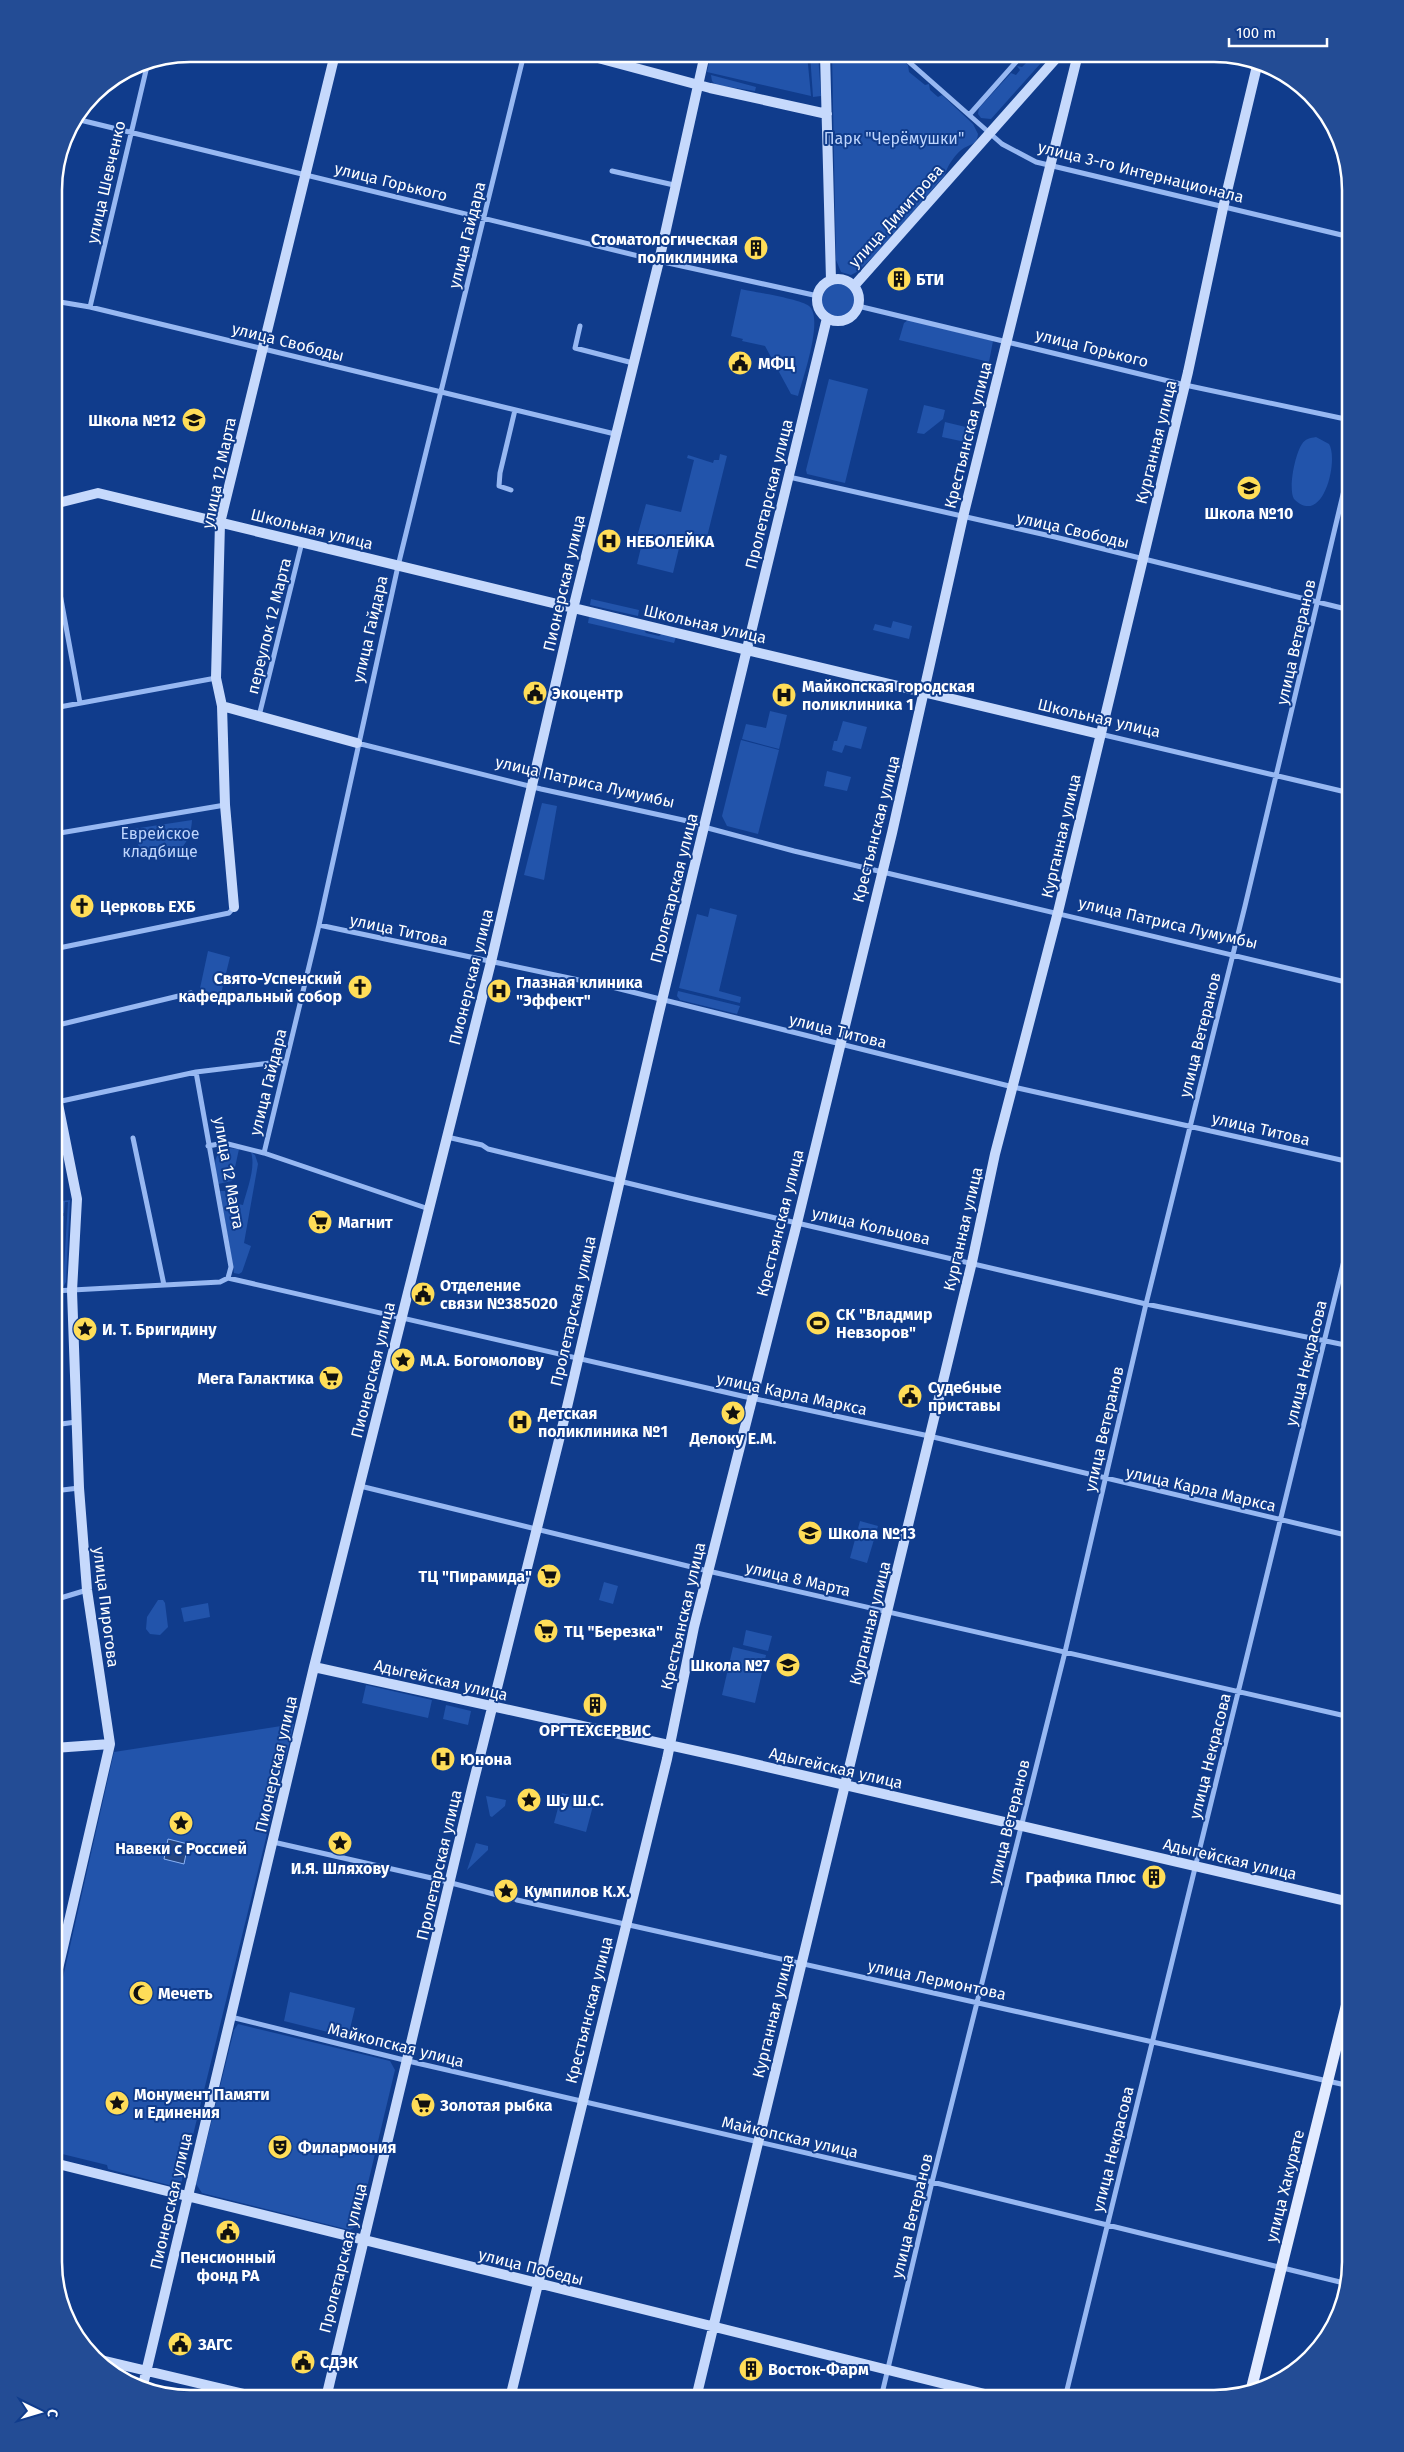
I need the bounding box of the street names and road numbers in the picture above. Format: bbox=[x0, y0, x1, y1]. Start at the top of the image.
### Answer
street label: улица Шевченко bbox=[83, 119, 129, 245]
street label: улица 3-го Интернационала bbox=[1036, 137, 1246, 207]
street label: улица Горького bbox=[333, 159, 449, 205]
street label: улица Димитрова bbox=[845, 161, 947, 271]
street label: улица Гайдара bbox=[445, 180, 489, 290]
street label: улица Свободы bbox=[230, 319, 346, 365]
street label: улица Горького bbox=[1034, 325, 1150, 371]
street label: Крестьянская улица bbox=[941, 359, 995, 511]
street label: Курганная улица bbox=[1131, 378, 1181, 506]
street label: улица 12 Марта bbox=[198, 416, 240, 530]
street label: Пролетарская улица bbox=[741, 417, 797, 571]
street label: Школьная улица bbox=[249, 505, 375, 553]
street label: улица Свободы bbox=[1015, 508, 1131, 552]
street label: Пионерская улица bbox=[539, 513, 589, 653]
street label: переулок 12 Марта bbox=[243, 556, 295, 696]
street label: улица Гайдара bbox=[348, 574, 392, 684]
street label: улица Ветеранов bbox=[1272, 577, 1320, 707]
street label: Школьная улица bbox=[642, 601, 768, 647]
street label: Школьная улица bbox=[1036, 695, 1162, 741]
street label: улица Патриса Лумумбы bbox=[494, 752, 676, 812]
street label: Крестьянская улица bbox=[849, 753, 903, 905]
street label: Курганная улица bbox=[1037, 772, 1085, 900]
street label: Пролетарская улица bbox=[646, 811, 702, 965]
street label: улица Патриса Лумумбы bbox=[1077, 893, 1259, 953]
street label: Пионерская улица bbox=[445, 907, 497, 1047]
street label: улица Титова bbox=[348, 910, 450, 950]
street label: улица Ветеранов bbox=[1175, 970, 1225, 1100]
street label: улица Титова bbox=[787, 1010, 889, 1052]
street label: улица Гайдара bbox=[246, 1027, 290, 1137]
street label: улица Титова bbox=[1210, 1109, 1312, 1149]
street label: улица 12 Марта bbox=[210, 1115, 248, 1231]
street label: Крестьянская улица bbox=[753, 1147, 807, 1299]
street label: Курганная улица bbox=[939, 1165, 987, 1293]
street label: улица Кольцова bbox=[810, 1203, 932, 1249]
street label: Пролетарская улица bbox=[546, 1234, 600, 1388]
street label: улица Некрасова bbox=[1281, 1298, 1331, 1428]
street label: Пионерская улица bbox=[347, 1300, 399, 1440]
street label: улица Ветеранов bbox=[1080, 1364, 1128, 1494]
street label: улица Карла Маркса bbox=[715, 1369, 869, 1419]
street label: улица Карла Маркса bbox=[1124, 1462, 1278, 1516]
street label: Крестьянская улица bbox=[657, 1540, 709, 1692]
street label: улица Пирогова bbox=[89, 1546, 123, 1668]
street label: улица 8 Марта bbox=[744, 1558, 852, 1600]
street label: Курганная улица bbox=[845, 1559, 895, 1687]
street label: Адыгейская улица bbox=[372, 1655, 510, 1705]
street label: улица Некрасова bbox=[1185, 1691, 1235, 1821]
street label: Пионерская улица bbox=[251, 1694, 301, 1834]
street label: Адыгейская улица bbox=[767, 1743, 905, 1793]
street label: улица Ветеранов bbox=[984, 1757, 1034, 1887]
street label: Пролетарская улица bbox=[412, 1788, 466, 1942]
street label: Адыгейская улица bbox=[1161, 1834, 1299, 1884]
street label: Крестьянская улица bbox=[562, 1934, 616, 2086]
street label: Курганная улица bbox=[748, 1952, 798, 2080]
street label: улица Лермонтова bbox=[866, 1956, 1008, 2004]
street label: Майкопская улица bbox=[326, 2019, 466, 2071]
street label: улица Некрасова bbox=[1088, 2084, 1138, 2214]
street label: Майкопская улица bbox=[720, 2112, 860, 2162]
street label: улица Хакурате bbox=[1262, 2128, 1308, 2244]
street label: Пионерская улица bbox=[146, 2131, 196, 2271]
street label: улица Ветеранов bbox=[887, 2151, 937, 2281]
street label: Пролетарская улица bbox=[315, 2181, 371, 2335]
street label: улица Победы bbox=[477, 2245, 585, 2289]

